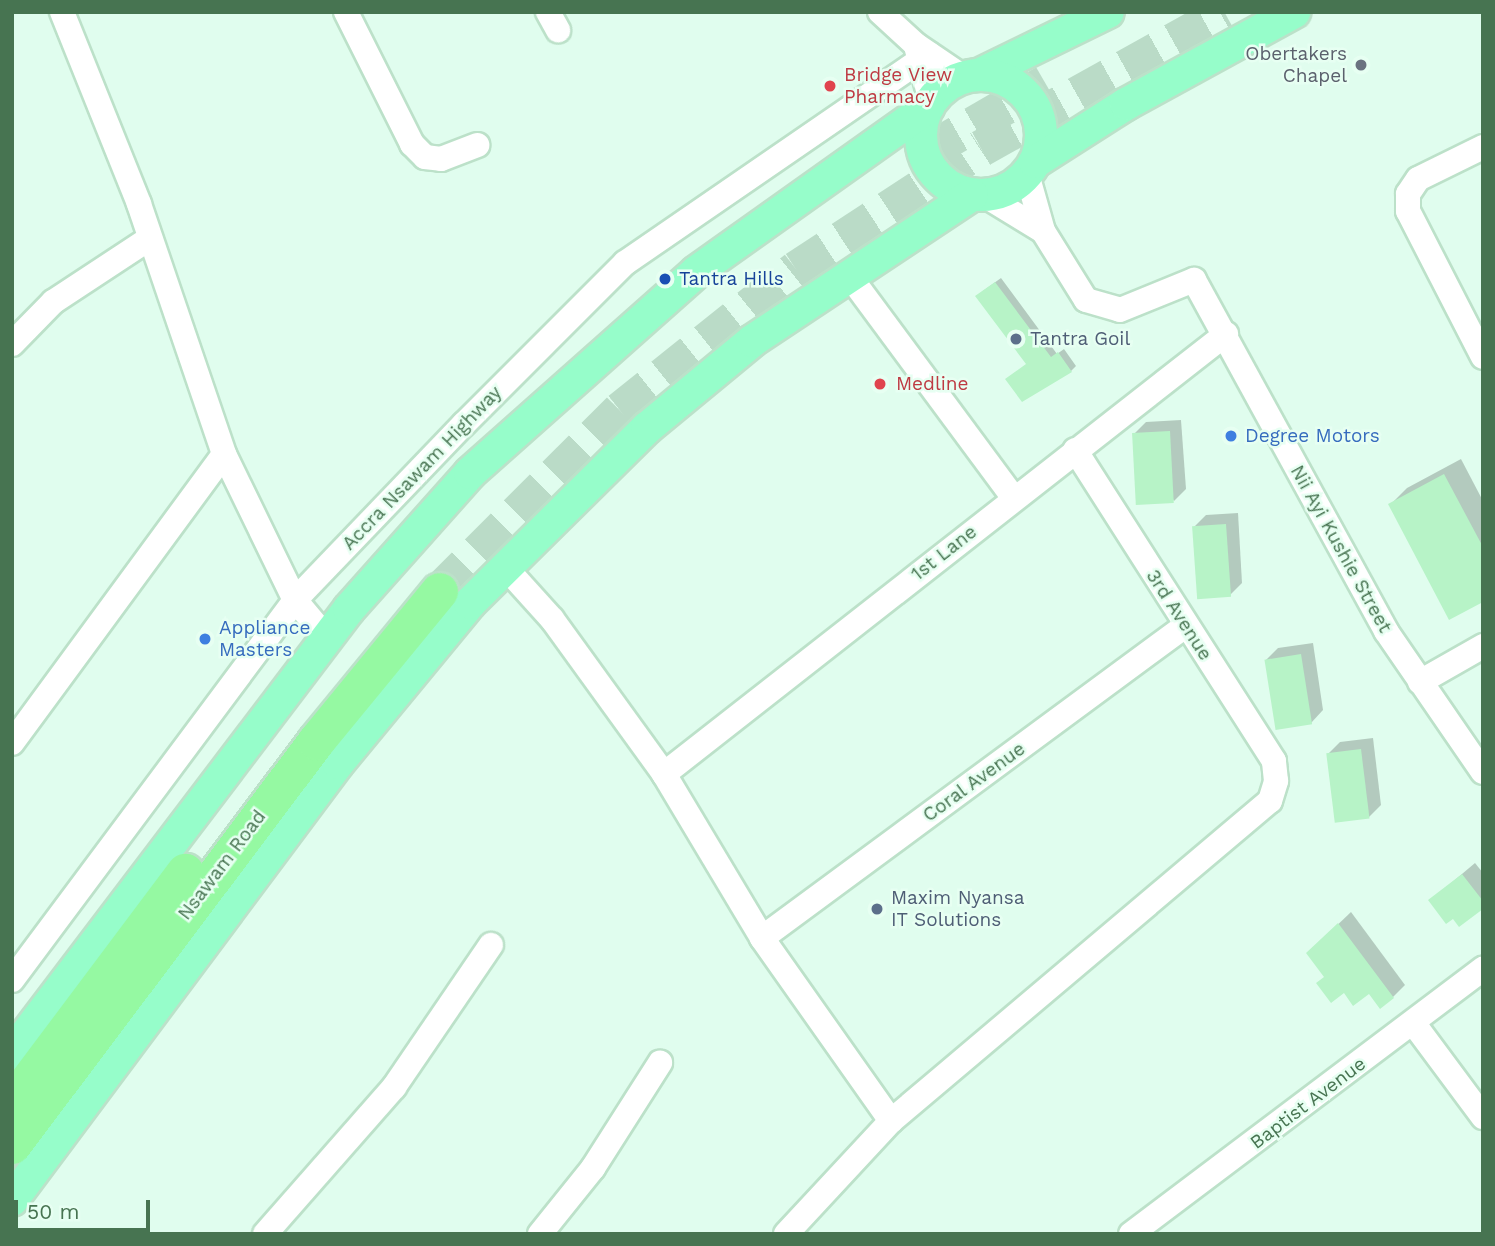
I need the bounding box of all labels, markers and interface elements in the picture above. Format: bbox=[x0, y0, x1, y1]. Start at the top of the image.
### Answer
place label: Obertakers Chapel bbox=[1245, 43, 1347, 87]
marker: Obertakers Chapel bbox=[1353, 57, 1369, 73]
place label: Bridge View Pharmacy bbox=[844, 64, 953, 108]
marker: Bridge View Pharmacy bbox=[822, 78, 838, 94]
place label: Tantra Hills bbox=[679, 268, 784, 290]
marker: Tantra Hills bbox=[657, 271, 673, 287]
place label: Tantra Goil bbox=[1030, 328, 1131, 350]
marker: Tantra Goil bbox=[1008, 331, 1024, 347]
place label: Medline bbox=[896, 373, 969, 395]
marker: Medline bbox=[870, 374, 890, 394]
street label: Accra Nsawam Highway bbox=[337, 381, 507, 555]
place label: Degree Motors bbox=[1245, 425, 1380, 447]
marker: Degree Motors bbox=[1223, 428, 1239, 444]
street label: Nii Ayi Kushie Street bbox=[1285, 461, 1397, 637]
street label: 1st Lane bbox=[907, 520, 981, 586]
street label: 3rd Avenue bbox=[1141, 565, 1217, 665]
place label: Appliance Masters bbox=[219, 617, 310, 661]
marker: Appliance Masters bbox=[197, 631, 213, 647]
street label: Coral Avenue bbox=[918, 737, 1030, 827]
street label: Nsawam Road bbox=[173, 806, 271, 924]
place label: Maxim Nyansa IT Solutions bbox=[891, 887, 1024, 931]
marker: Maxim Nyansa IT Solutions bbox=[869, 901, 885, 917]
street label: Baptist Avenue bbox=[1245, 1052, 1371, 1154]
scale bar bbox=[18, 1186, 154, 1230]
text: 50 m bbox=[27, 1199, 79, 1224]

